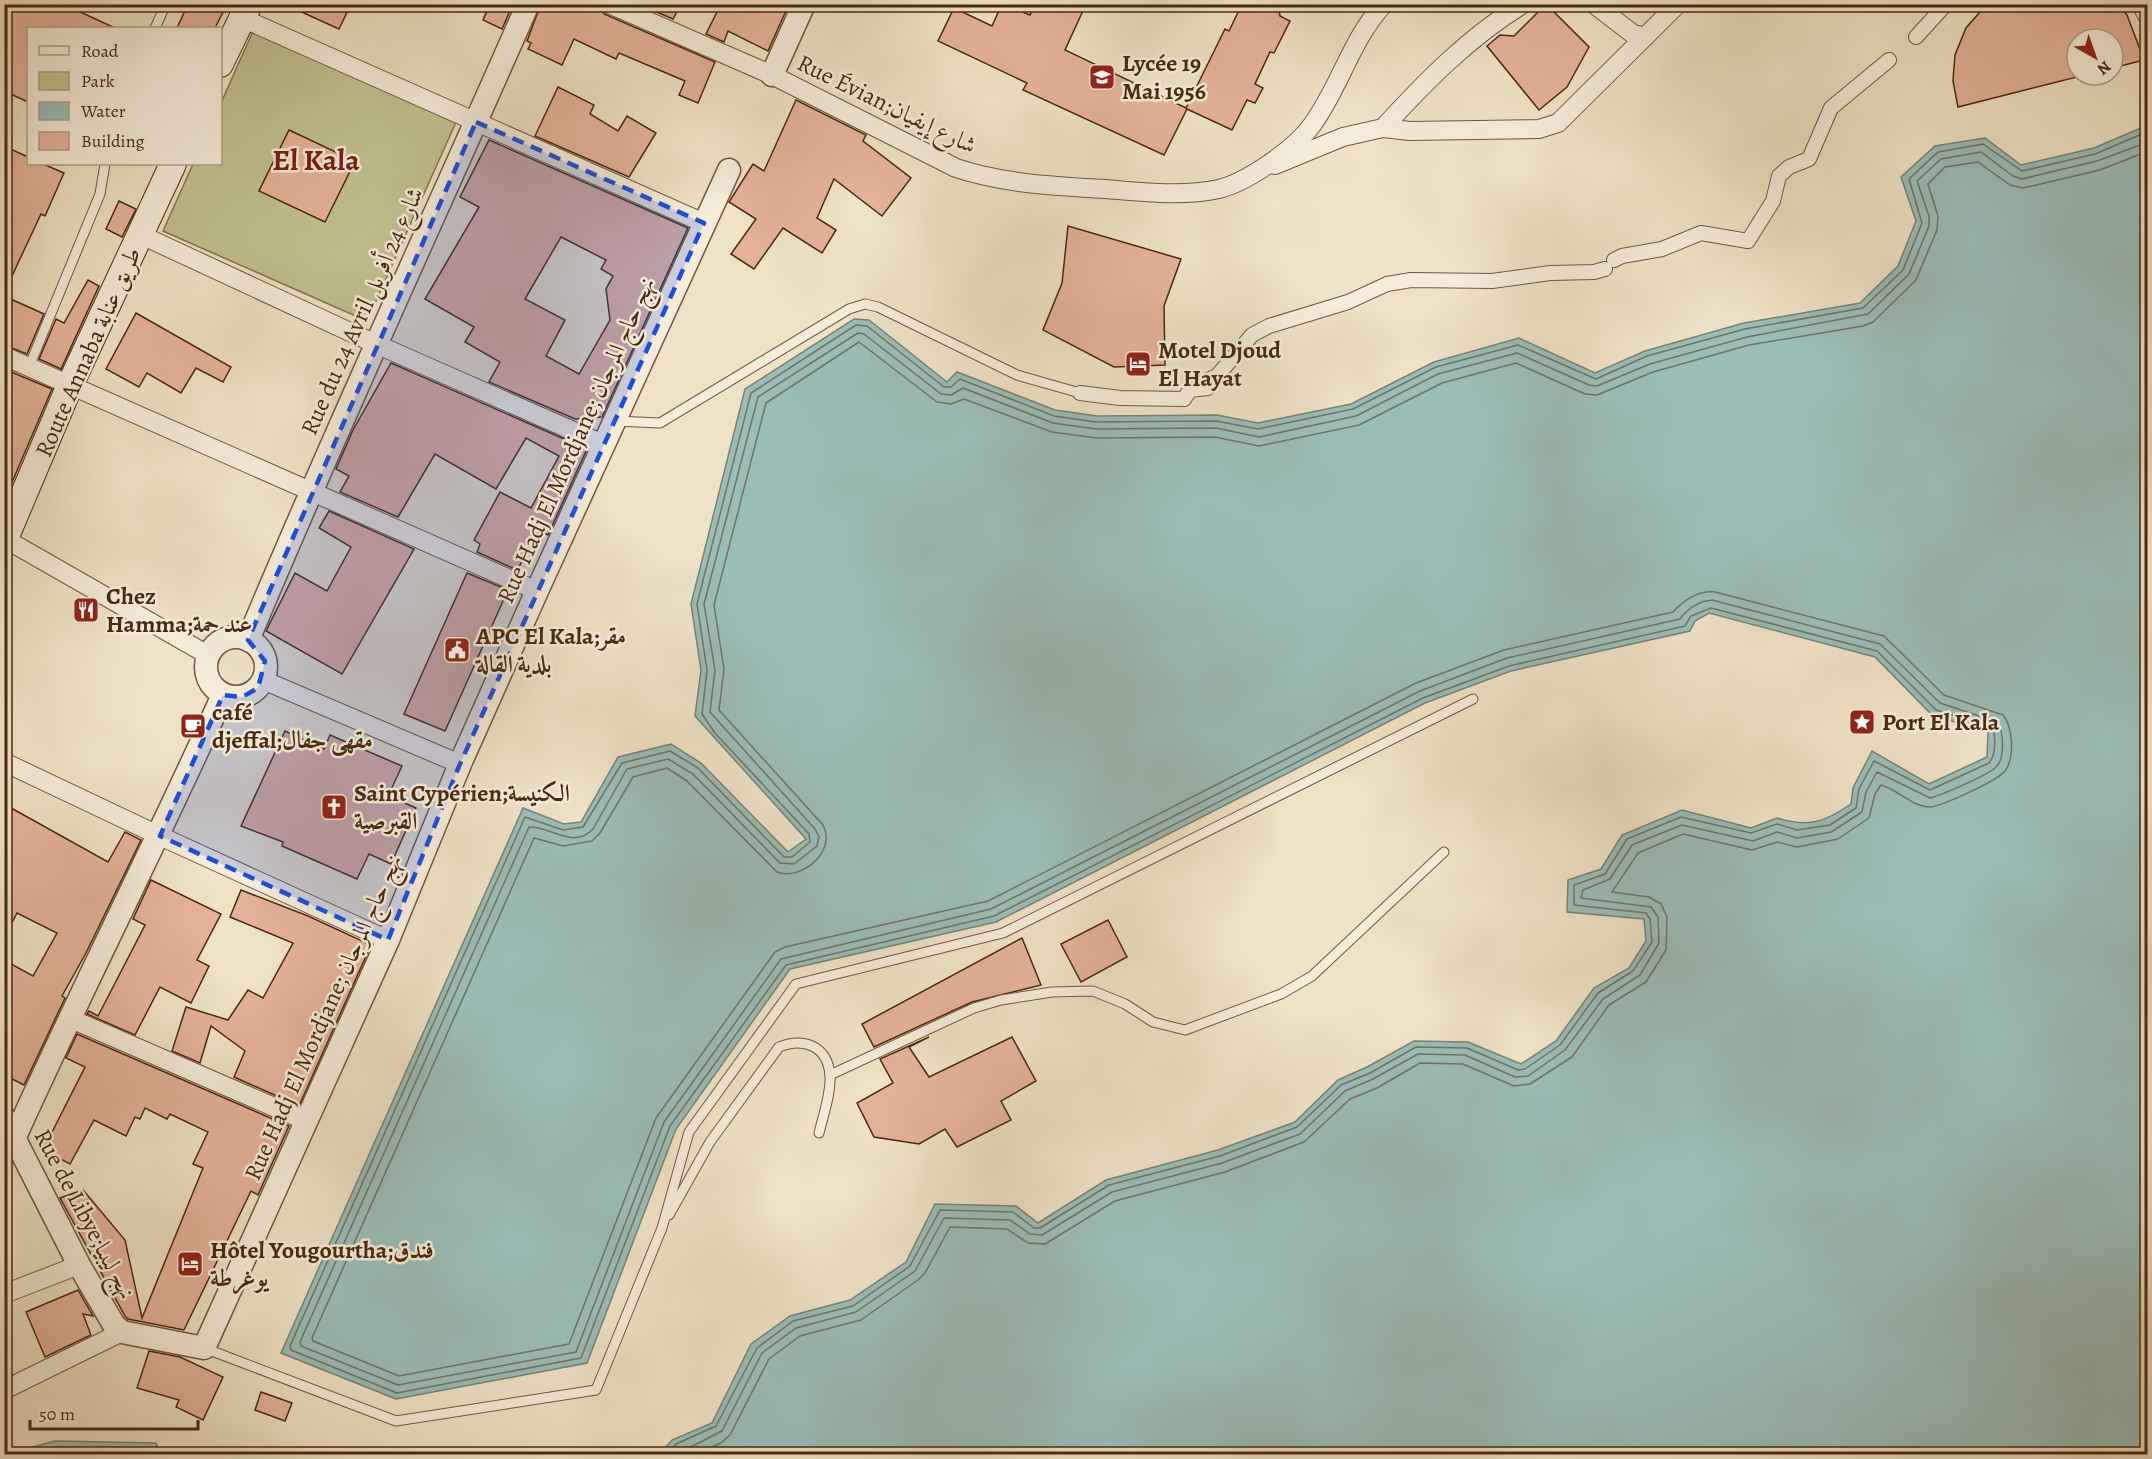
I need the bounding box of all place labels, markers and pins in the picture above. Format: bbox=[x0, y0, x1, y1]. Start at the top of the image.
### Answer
place label: Lycée 19 Mai 1956 bbox=[1122, 47, 1206, 107]
school or university icon: Lycée 19 Mai 1956 bbox=[1087, 62, 1117, 92]
place label: Motel Djoud El Hayat bbox=[1158, 334, 1281, 394]
hotel icon: Motel Djoud El Hayat bbox=[1123, 349, 1153, 379]
place label: Chez Hamma;عند حمة bbox=[106, 580, 252, 640]
restaurant icon: Chez Hamma;عند حمة bbox=[71, 595, 101, 625]
place label: APC El Kala;مقر بلدية القالة bbox=[474, 620, 626, 680]
public building icon: APC El Kala;مقر بلدية القالة bbox=[442, 635, 472, 665]
place label: café djeffal;مقهى جفال bbox=[212, 696, 373, 756]
place label: Port El Kala bbox=[1882, 706, 2000, 738]
place icon: Port El Kala bbox=[1847, 707, 1877, 737]
cafe icon: café djeffal;مقهى جفال bbox=[178, 711, 208, 741]
place label: Saint Cypérien;الكنيسة القبرصية bbox=[354, 777, 570, 837]
church icon: Saint Cypérien;الكنيسة القبرصية bbox=[319, 792, 349, 822]
place label: Hôtel Yougourtha;فندق يوغرطة bbox=[210, 1234, 434, 1295]
hotel icon: Hôtel Yougourtha;فندق يوغرطة bbox=[175, 1249, 205, 1279]

